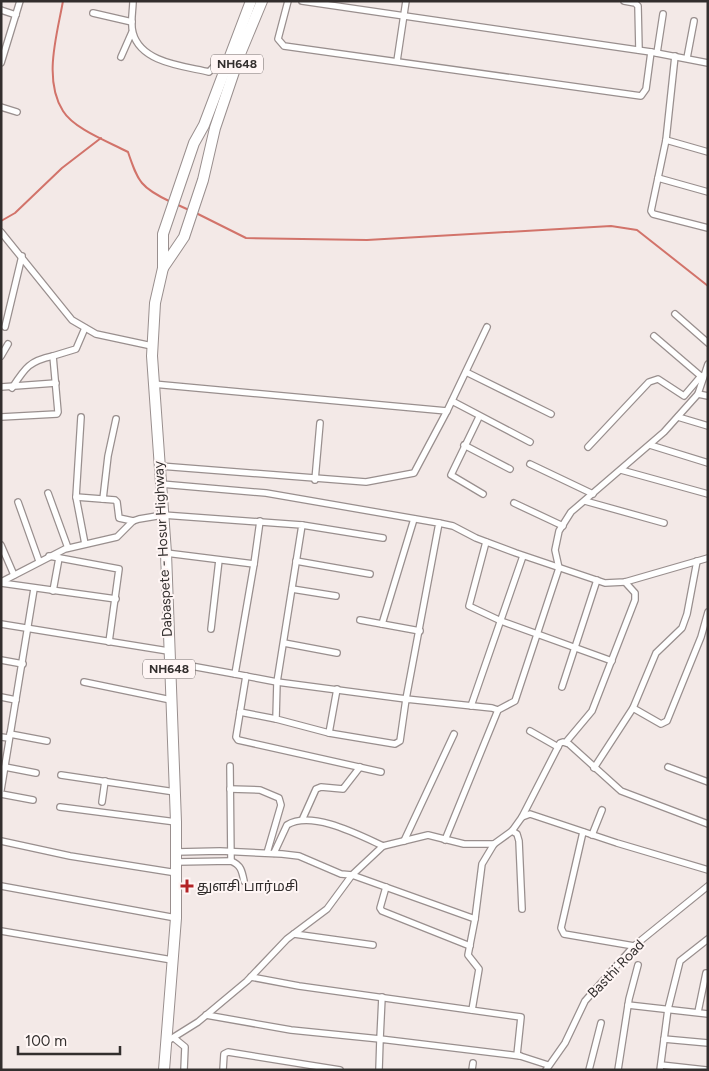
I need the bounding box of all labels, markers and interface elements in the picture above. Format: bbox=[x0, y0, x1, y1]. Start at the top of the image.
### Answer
road number: NH648 bbox=[211, 54, 263, 74]
street label: Dabaspete - Hosur Highway bbox=[150, 460, 176, 637]
road number: NH648 bbox=[143, 660, 195, 679]
place label: துளசி பார்மசி bbox=[197, 878, 299, 896]
marker: துளசி பார்மசி bbox=[181, 880, 193, 892]
street label: Basthi Road bbox=[584, 936, 648, 1002]
scale bar bbox=[18, 1024, 120, 1056]
text: 100 m bbox=[25, 1032, 67, 1050]

